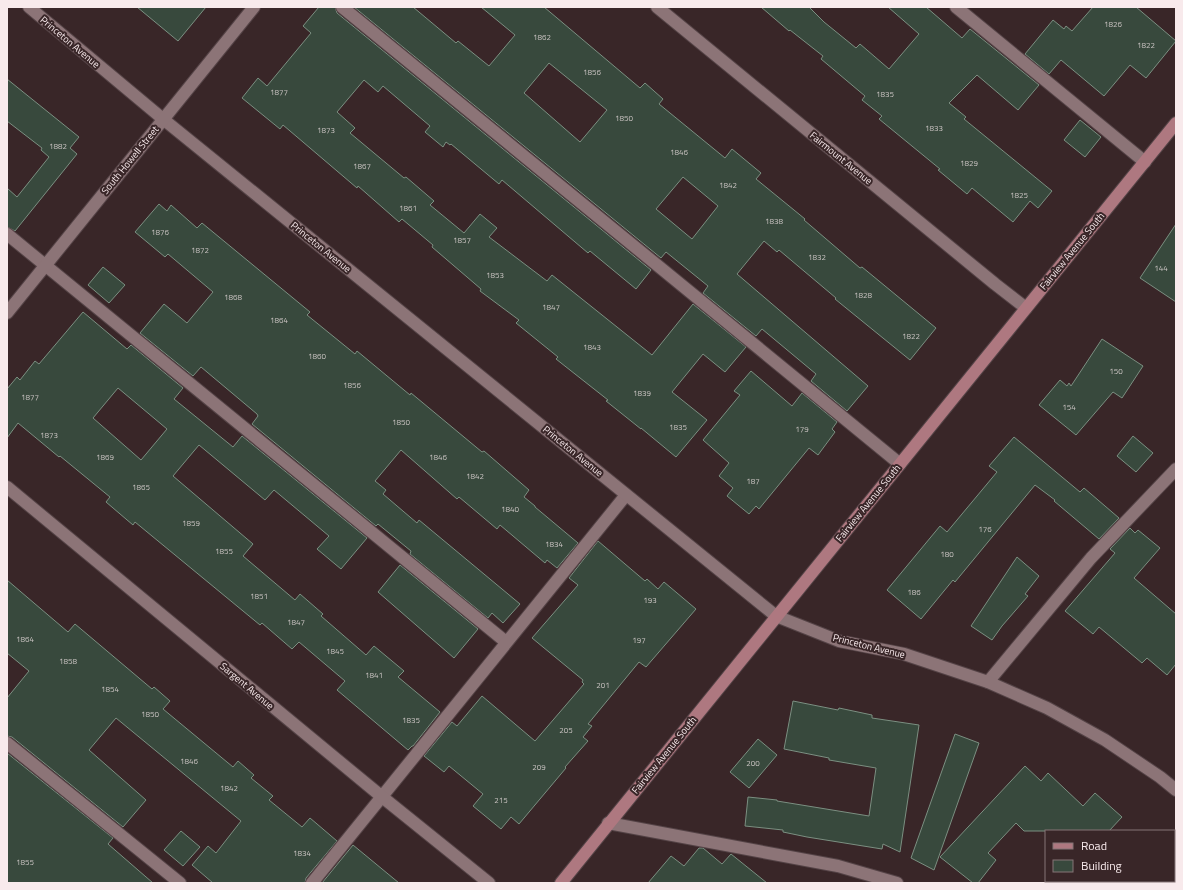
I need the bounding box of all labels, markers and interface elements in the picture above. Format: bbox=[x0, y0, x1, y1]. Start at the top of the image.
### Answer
street label: Princeton Avenue bbox=[37, 12, 103, 72]
house number: 1826 bbox=[1104, 18, 1122, 30]
house number: 1862 bbox=[533, 31, 551, 43]
house number: 1822 bbox=[1137, 39, 1155, 51]
house number: 1856 bbox=[583, 66, 601, 78]
house number: 1877 bbox=[270, 86, 288, 98]
house number: 1835 bbox=[876, 88, 894, 100]
house number: 1850 bbox=[615, 112, 633, 124]
street label: South Howell Street bbox=[98, 122, 163, 197]
house number: 1833 bbox=[925, 122, 943, 134]
house number: 1873 bbox=[317, 124, 335, 136]
street label: Fairmount Avenue bbox=[806, 128, 876, 188]
house number: 1882 bbox=[49, 140, 67, 152]
house number: 1846 bbox=[670, 146, 688, 158]
house number: 1829 bbox=[960, 157, 978, 169]
house number: 1867 bbox=[353, 160, 371, 172]
house number: 1842 bbox=[719, 179, 737, 191]
house number: 1825 bbox=[1010, 189, 1028, 201]
house number: 1861 bbox=[399, 202, 417, 214]
street label: Fairview Avenue South bbox=[1036, 209, 1108, 293]
house number: 1838 bbox=[765, 215, 783, 227]
street label: Princeton Avenue bbox=[288, 218, 354, 276]
house number: 1876 bbox=[151, 226, 169, 238]
house number: 1857 bbox=[453, 234, 471, 246]
house number: 1872 bbox=[191, 244, 209, 256]
house number: 1832 bbox=[808, 251, 826, 263]
house number: 144 bbox=[1154, 262, 1168, 274]
house number: 1853 bbox=[486, 269, 504, 281]
house number: 1828 bbox=[854, 289, 872, 301]
house number: 1868 bbox=[224, 291, 242, 303]
house number: 1847 bbox=[542, 301, 560, 313]
house number: 1864 bbox=[270, 314, 288, 326]
house number: 1822 bbox=[902, 330, 920, 342]
house number: 1843 bbox=[583, 341, 601, 353]
house number: 1860 bbox=[308, 350, 326, 362]
house number: 150 bbox=[1109, 365, 1123, 377]
house number: 1856 bbox=[343, 379, 361, 391]
house number: 1839 bbox=[633, 387, 651, 399]
house number: 1877 bbox=[21, 391, 39, 403]
house number: 154 bbox=[1062, 401, 1076, 413]
house number: 1850 bbox=[392, 416, 410, 428]
house number: 1835 bbox=[669, 421, 687, 433]
street label: Princeton Avenue bbox=[540, 422, 606, 480]
house number: 179 bbox=[795, 423, 809, 435]
house number: 1873 bbox=[40, 429, 58, 441]
house number: 1869 bbox=[96, 451, 114, 463]
house number: 1846 bbox=[429, 451, 447, 463]
street label: Fairview Avenue South bbox=[832, 461, 904, 545]
house number: 1842 bbox=[466, 470, 484, 482]
house number: 187 bbox=[746, 475, 760, 487]
house number: 1865 bbox=[132, 481, 150, 493]
house number: 1840 bbox=[501, 503, 519, 515]
house number: 1859 bbox=[182, 517, 200, 529]
house number: 176 bbox=[978, 523, 992, 535]
house number: 1834 bbox=[545, 538, 563, 550]
house number: 1855 bbox=[215, 545, 233, 557]
house number: 180 bbox=[940, 548, 954, 560]
house number: 186 bbox=[907, 586, 921, 598]
house number: 1851 bbox=[250, 590, 268, 602]
house number: 193 bbox=[643, 594, 657, 606]
house number: 1847 bbox=[287, 616, 305, 628]
street label: Princeton Avenue bbox=[831, 630, 907, 662]
house number: 1864 bbox=[16, 633, 34, 645]
house number: 197 bbox=[632, 634, 646, 646]
house number: 1845 bbox=[326, 645, 344, 657]
house number: 1858 bbox=[59, 655, 77, 667]
street label: Sargent Avenue bbox=[217, 659, 277, 713]
house number: 1841 bbox=[365, 669, 383, 681]
house number: 201 bbox=[596, 679, 610, 691]
house number: 1854 bbox=[101, 683, 119, 695]
house number: 1850 bbox=[141, 708, 159, 720]
street label: Fairview Avenue South bbox=[628, 713, 700, 797]
house number: 1835 bbox=[402, 714, 420, 726]
house number: 205 bbox=[559, 724, 573, 736]
house number: 1846 bbox=[180, 755, 198, 767]
house number: 200 bbox=[746, 757, 760, 769]
house number: 209 bbox=[532, 761, 546, 773]
house number: 1842 bbox=[220, 782, 238, 794]
house number: 215 bbox=[494, 794, 508, 806]
legend bbox=[1045, 830, 1175, 882]
text: Road bbox=[1081, 836, 1107, 855]
house number: 1834 bbox=[293, 847, 311, 859]
house number: 1855 bbox=[16, 856, 34, 868]
text: Building bbox=[1081, 856, 1122, 875]

